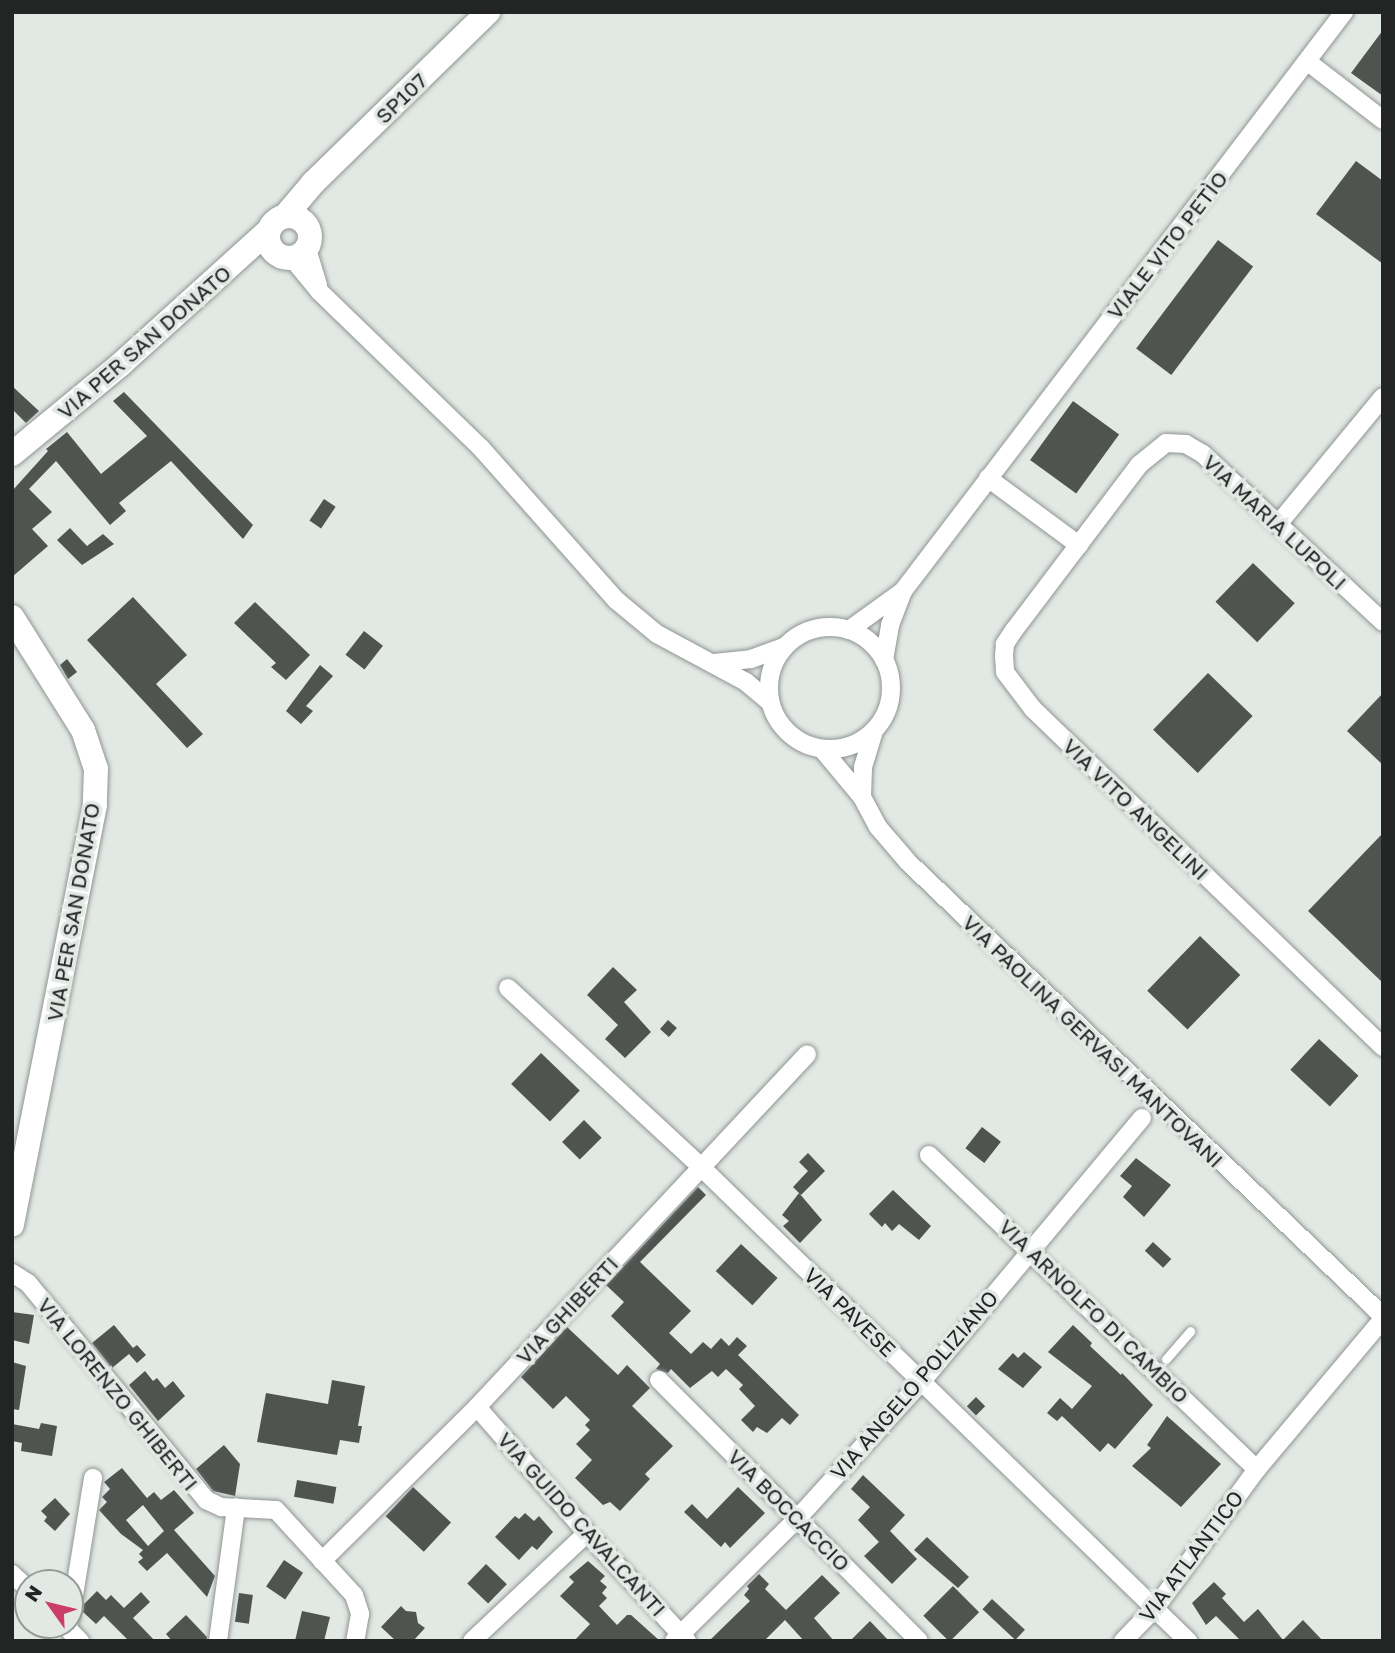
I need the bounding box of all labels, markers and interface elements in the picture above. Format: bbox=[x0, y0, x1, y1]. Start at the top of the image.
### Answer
street label: SP107 bbox=[370, 68, 432, 128]
street label: VIALE VITO PETÌO bbox=[1101, 166, 1233, 324]
street label: VIA PER SAN DONATO bbox=[52, 260, 236, 424]
street label: VIA MARIA LUPOLI bbox=[1198, 449, 1352, 595]
street label: VIA VITO ANGELINI bbox=[1058, 733, 1214, 885]
street label: VIA PER SAN DONATO bbox=[41, 801, 105, 1023]
street label: VIA PAOLINA GERVASI MANTOVANI bbox=[957, 910, 1229, 1172]
street label: VIA ARNOLFO DI CAMBIO bbox=[994, 1214, 1194, 1408]
street label: VIA GHIBERTI bbox=[511, 1251, 623, 1369]
street label: VIA PAVESE bbox=[799, 1262, 901, 1362]
street label: VIA ANGELO POLIZIANO bbox=[825, 1285, 1003, 1485]
street label: VIA LORENZO GHIBERTI bbox=[32, 1292, 204, 1496]
street label: VIA GUIDO CAVALCANTI bbox=[493, 1427, 671, 1621]
street label: VIA BOCCACCIO bbox=[723, 1444, 855, 1576]
street label: VIA ATLANTICO bbox=[1134, 1486, 1248, 1626]
north arrow bbox=[14, 1569, 84, 1639]
text: N bbox=[19, 1581, 46, 1606]

